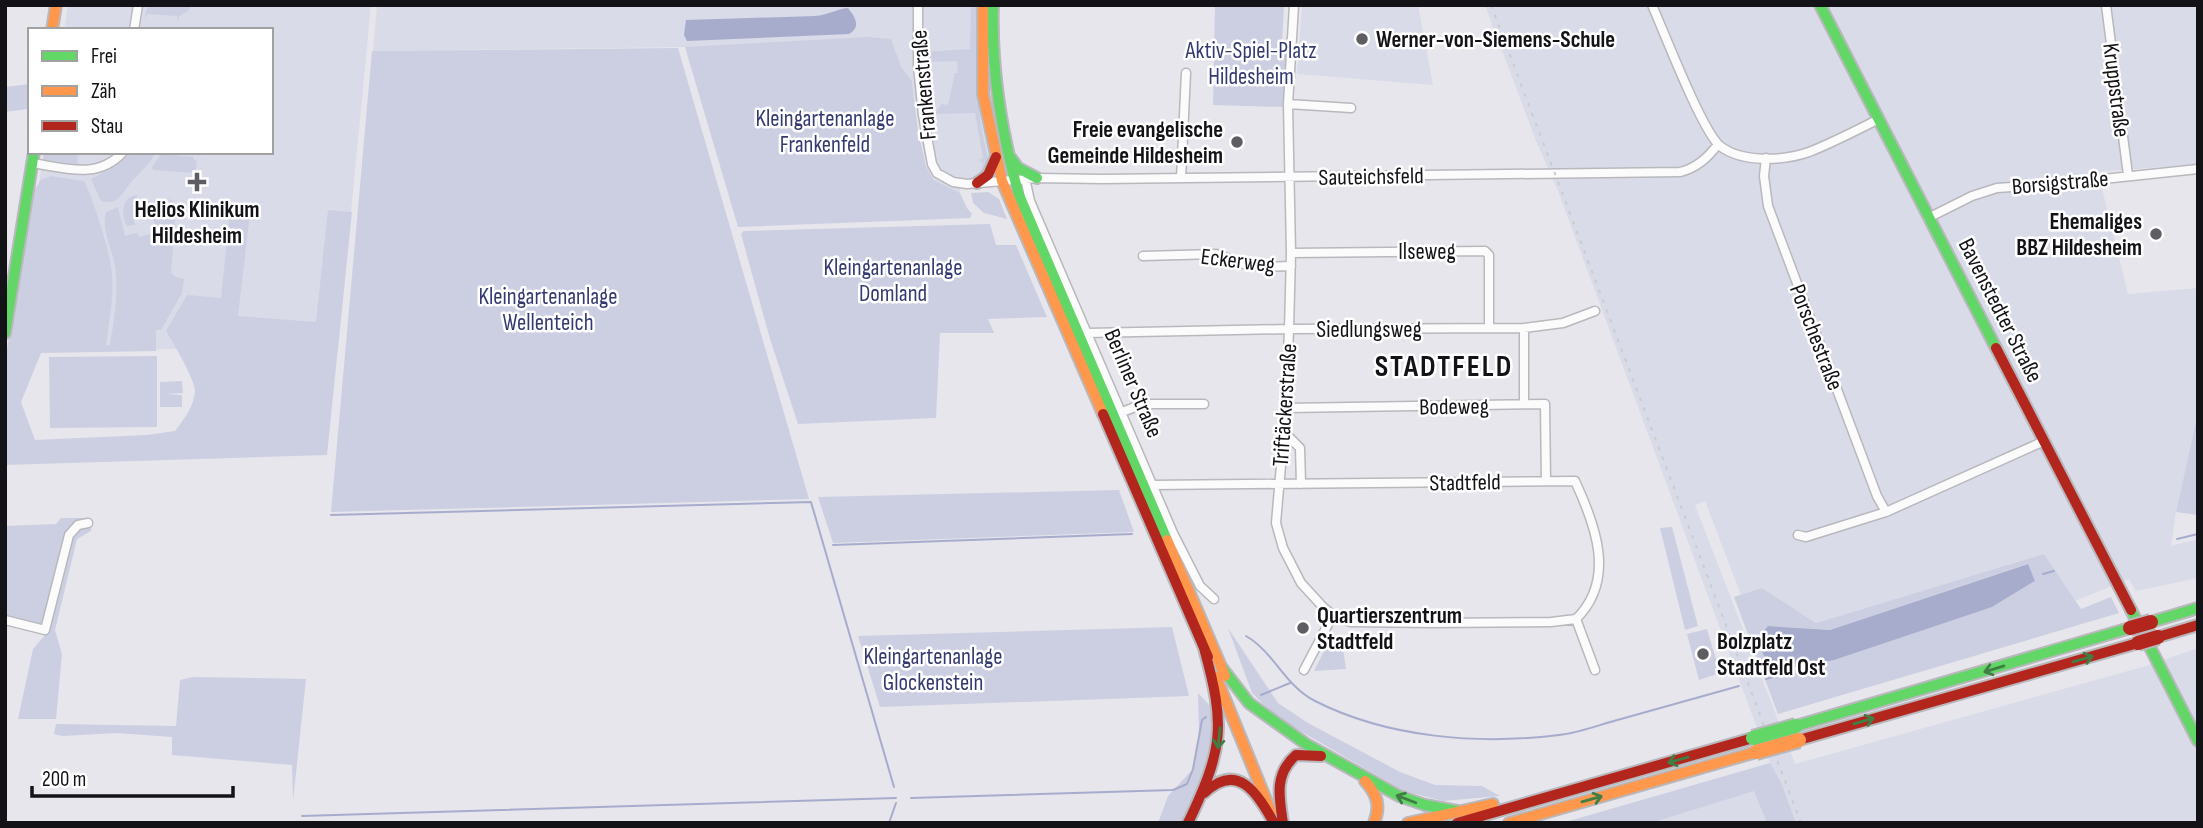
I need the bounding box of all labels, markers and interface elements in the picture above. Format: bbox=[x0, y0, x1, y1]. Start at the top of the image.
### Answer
place label: Werner-von-Siemens-Schule bbox=[1376, 26, 1615, 54]
legend bbox=[28, 28, 273, 154]
street label: Frankenstraße bbox=[905, 29, 943, 141]
marker: Werner-von-Siemens-Schule bbox=[1354, 31, 1370, 47]
park label: Aktiv-Spiel-Platz Hildesheim bbox=[1184, 37, 1317, 91]
street label: Kruppstraße bbox=[2096, 41, 2136, 139]
text: Frei bbox=[91, 44, 117, 69]
text: Zäh bbox=[91, 79, 117, 104]
park label: Kleingartenanlage Frankenfeld bbox=[756, 105, 894, 159]
text: Stau bbox=[91, 114, 123, 139]
place label: Freie evangelische Gemeinde Hildesheim bbox=[1047, 116, 1223, 170]
marker: Freie evangelische Gemeinde Hildesheim bbox=[1229, 134, 1245, 150]
street label: Sauteichsfeld bbox=[1318, 162, 1424, 192]
street label: Borsigstraße bbox=[2011, 165, 2110, 201]
marker: Helios Klinikum Hildesheim bbox=[187, 172, 207, 192]
place label: Helios Klinikum Hildesheim bbox=[135, 196, 260, 250]
place label: Ehemaliges BBZ Hildesheim bbox=[2016, 208, 2142, 262]
marker: Ehemaliges BBZ Hildesheim bbox=[2148, 226, 2164, 242]
street label: Bavenstedter Straße bbox=[1952, 234, 2048, 387]
street label: Ilseweg bbox=[1398, 238, 1456, 266]
street label: Eckerweg bbox=[1199, 243, 1277, 279]
park label: Kleingartenanlage Domland bbox=[824, 254, 962, 308]
street label: Porschestraße bbox=[1783, 280, 1849, 394]
park label: Kleingartenanlage Wellenteich bbox=[479, 283, 617, 337]
street label: Siedlungsweg bbox=[1316, 316, 1422, 344]
street label: Berliner Straße bbox=[1098, 325, 1168, 442]
street label: Triftäckerstraße bbox=[1267, 343, 1303, 468]
district label: STADTFELD bbox=[1375, 349, 1513, 385]
street label: Bodeweg bbox=[1419, 392, 1489, 422]
street label: Stadtfeld bbox=[1429, 468, 1501, 498]
place label: Quartierszentrum Stadtfeld bbox=[1317, 602, 1462, 656]
marker: Quartierszentrum Stadtfeld bbox=[1295, 620, 1311, 636]
place label: Bolzplatz Stadtfeld Ost bbox=[1717, 628, 1826, 682]
park label: Kleingartenanlage Glockenstein bbox=[864, 643, 1002, 697]
marker: Bolzplatz Stadtfeld Ost bbox=[1695, 646, 1711, 662]
one-way arrow bbox=[2071, 652, 2094, 665]
one-way arrow bbox=[1983, 664, 2005, 677]
one-way arrow bbox=[1853, 714, 1875, 727]
one-way arrow bbox=[1213, 726, 1226, 749]
scale bar bbox=[32, 754, 233, 798]
one-way arrow bbox=[1667, 754, 1689, 767]
text: 200 m bbox=[42, 767, 86, 792]
one-way arrow bbox=[1396, 791, 1418, 804]
one-way arrow bbox=[1581, 792, 1603, 805]

